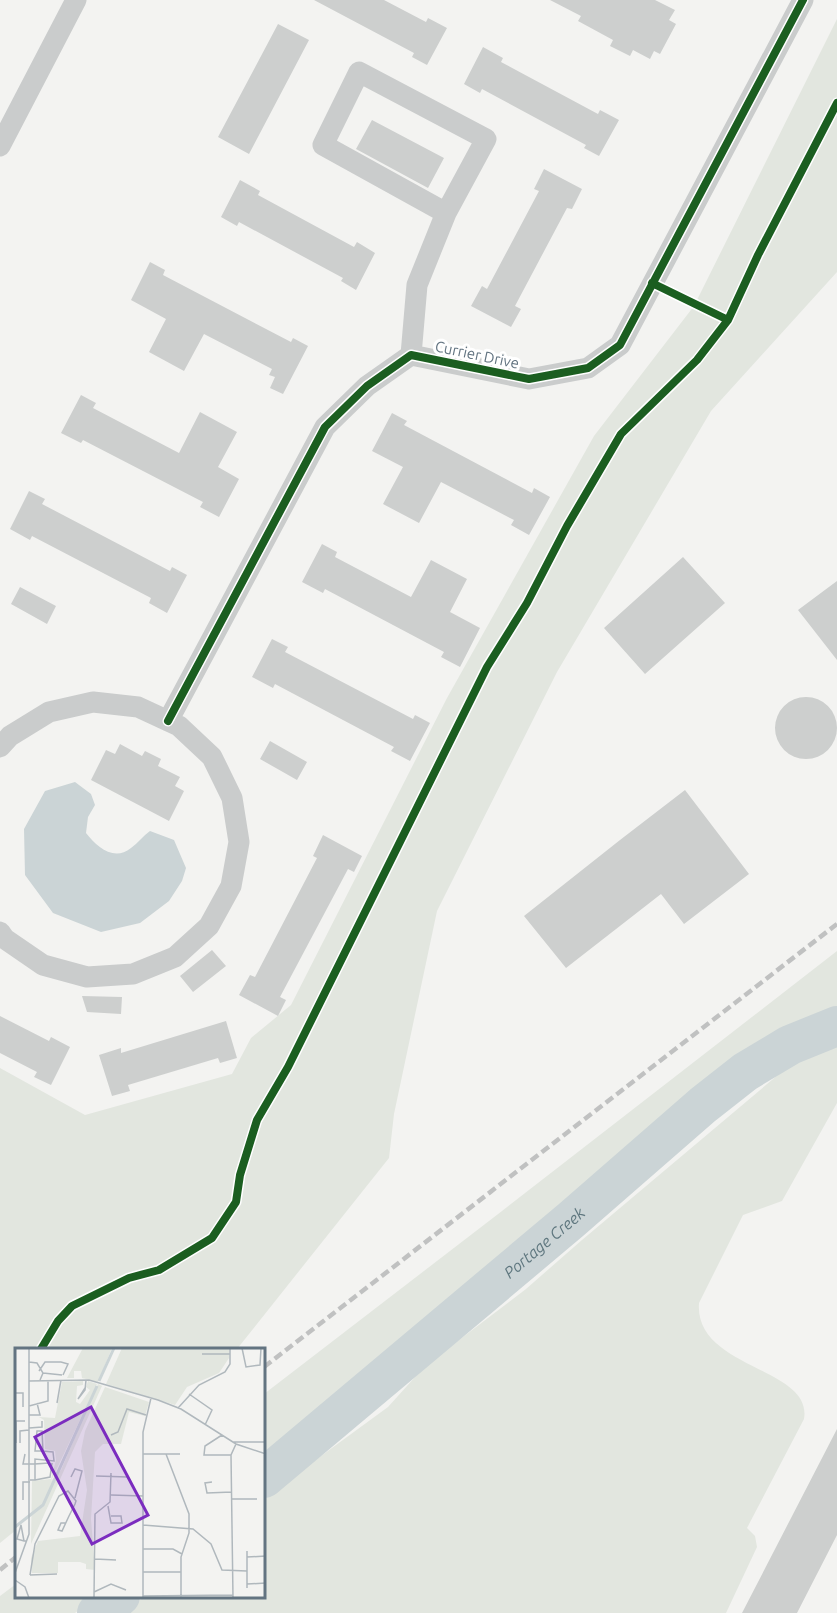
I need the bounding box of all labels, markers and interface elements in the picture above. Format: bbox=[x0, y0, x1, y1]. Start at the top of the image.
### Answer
street label: Currier Drive bbox=[434, 337, 521, 372]
water label: Portage Creek bbox=[500, 1203, 589, 1282]
inset map bbox=[15, 1348, 266, 1598]

